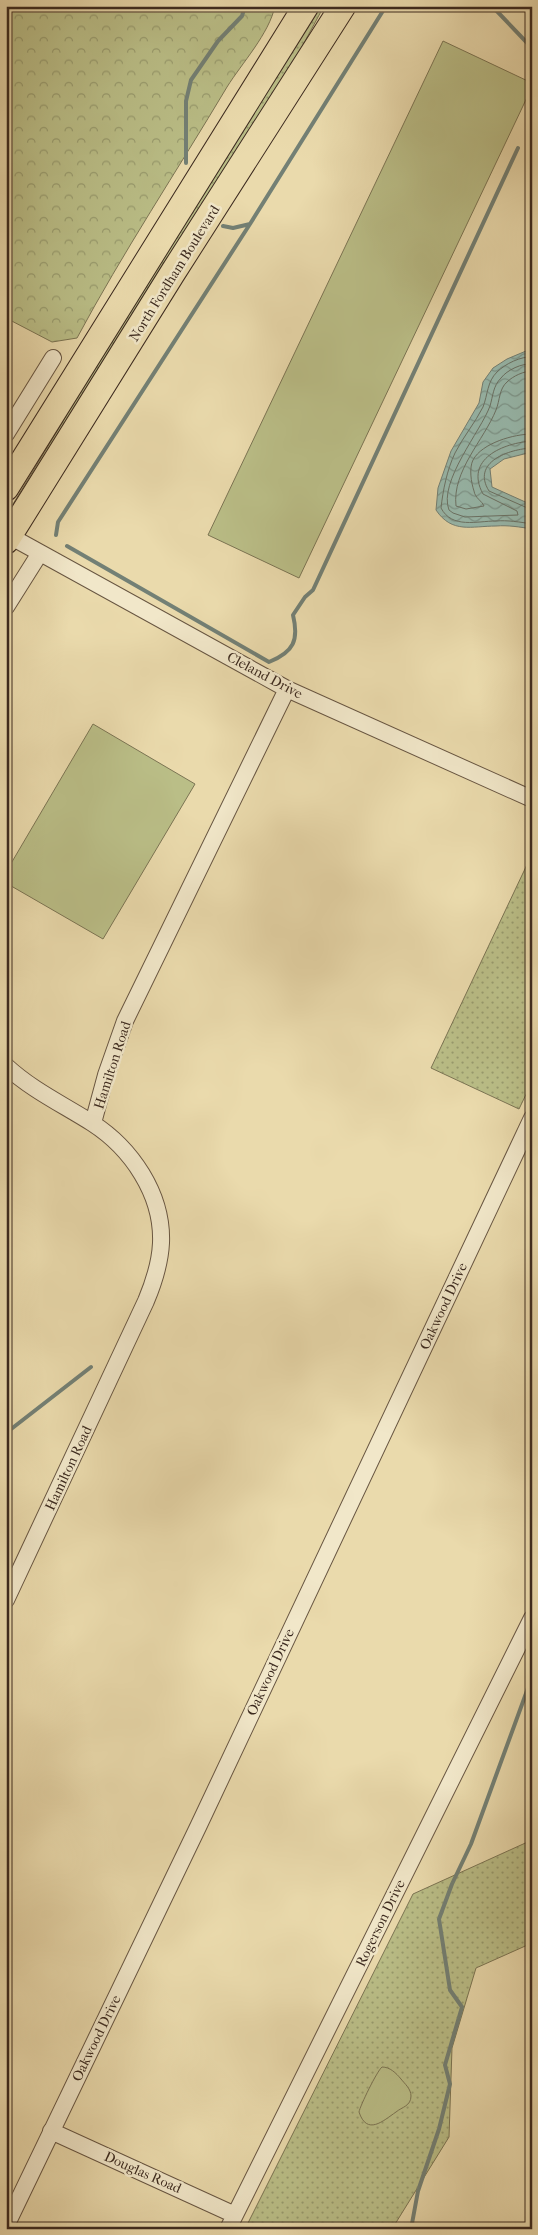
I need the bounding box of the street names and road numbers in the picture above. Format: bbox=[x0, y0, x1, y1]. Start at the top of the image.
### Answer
street label: North Fordham Boulevard bbox=[126, 202, 224, 345]
street label: Cleland Drive bbox=[224, 648, 306, 703]
street label: Hamilton Road bbox=[90, 1019, 135, 1111]
street label: Oakwood Drive bbox=[416, 1260, 471, 1352]
street label: Hamilton Road bbox=[41, 1423, 96, 1513]
street label: Oakwood Drive bbox=[243, 1626, 298, 1718]
street label: Rogerson Drive bbox=[352, 1877, 409, 1970]
street label: Oakwood Drive bbox=[68, 1992, 125, 2084]
street label: Douglas Road bbox=[102, 2148, 184, 2197]

